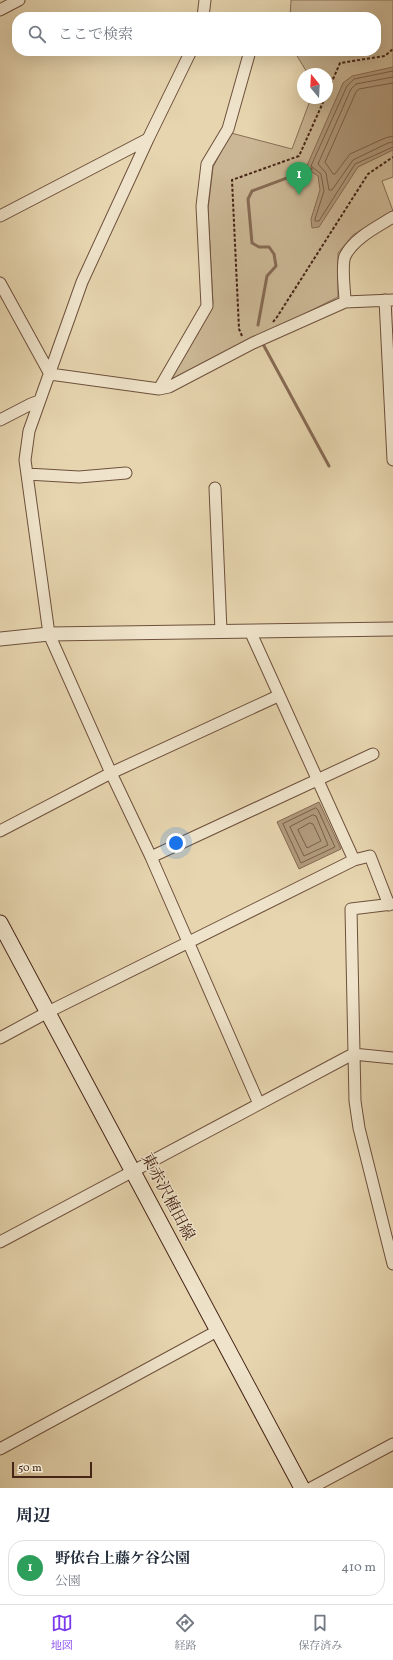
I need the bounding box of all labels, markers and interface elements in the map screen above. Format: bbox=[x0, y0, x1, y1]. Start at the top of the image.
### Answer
search box bbox=[12, 12, 381, 56]
icon: search bbox=[26, 23, 48, 45]
text: ここで検索 bbox=[58, 25, 133, 46]
north arrow bbox=[297, 68, 333, 104]
pin: 1 bbox=[286, 162, 312, 195]
your location bbox=[166, 833, 186, 853]
street label: 東赤沢植田線 bbox=[135, 1149, 199, 1245]
scale bar bbox=[12, 1460, 92, 1479]
text: 50 m bbox=[18, 1461, 42, 1476]
text: 周辺 bbox=[16, 1505, 50, 1528]
text: 野依台上藤ケ谷公園 bbox=[55, 1549, 190, 1570]
text: 1 bbox=[27, 1559, 33, 1577]
text: 410 m bbox=[341, 1559, 376, 1577]
text: 公園 bbox=[55, 1573, 81, 1591]
tab: 地図 bbox=[51, 1612, 73, 1654]
tab: 経路 bbox=[174, 1612, 196, 1654]
tab: 保存済み bbox=[298, 1612, 342, 1654]

